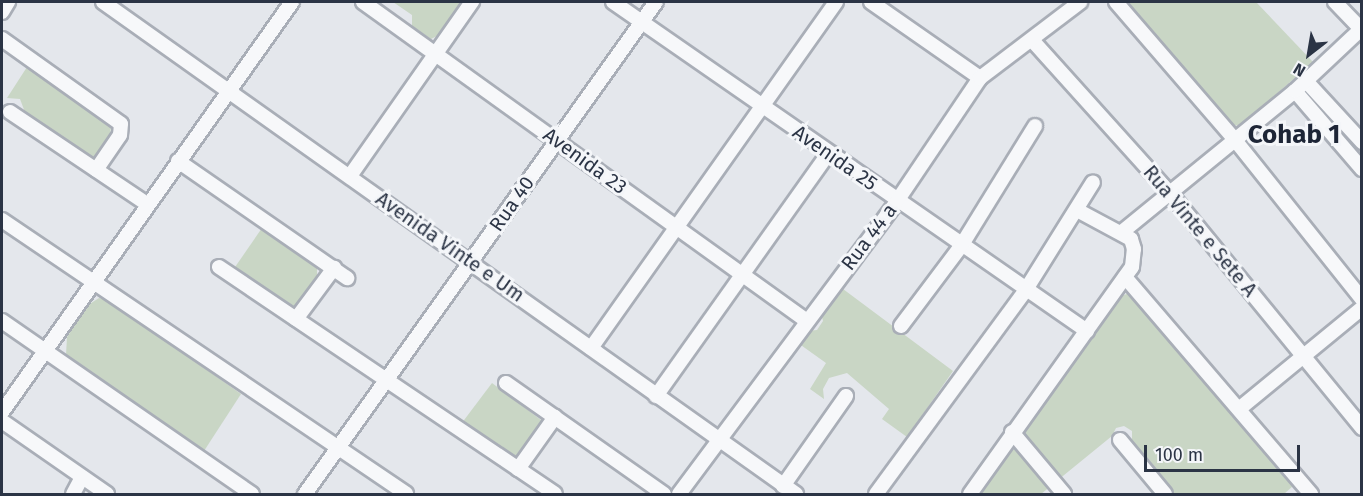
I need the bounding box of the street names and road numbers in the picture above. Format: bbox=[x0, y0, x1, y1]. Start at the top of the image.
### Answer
street label: Avenida 25 bbox=[788, 120, 882, 196]
street label: Avenida 23 bbox=[539, 123, 631, 199]
street label: Rua Vinte e Sete A bbox=[1138, 160, 1262, 302]
street label: Rua 40 bbox=[484, 172, 540, 236]
street label: Avenida Vinte e Um bbox=[371, 187, 529, 307]
street label: Rua 44 a bbox=[836, 199, 902, 275]

